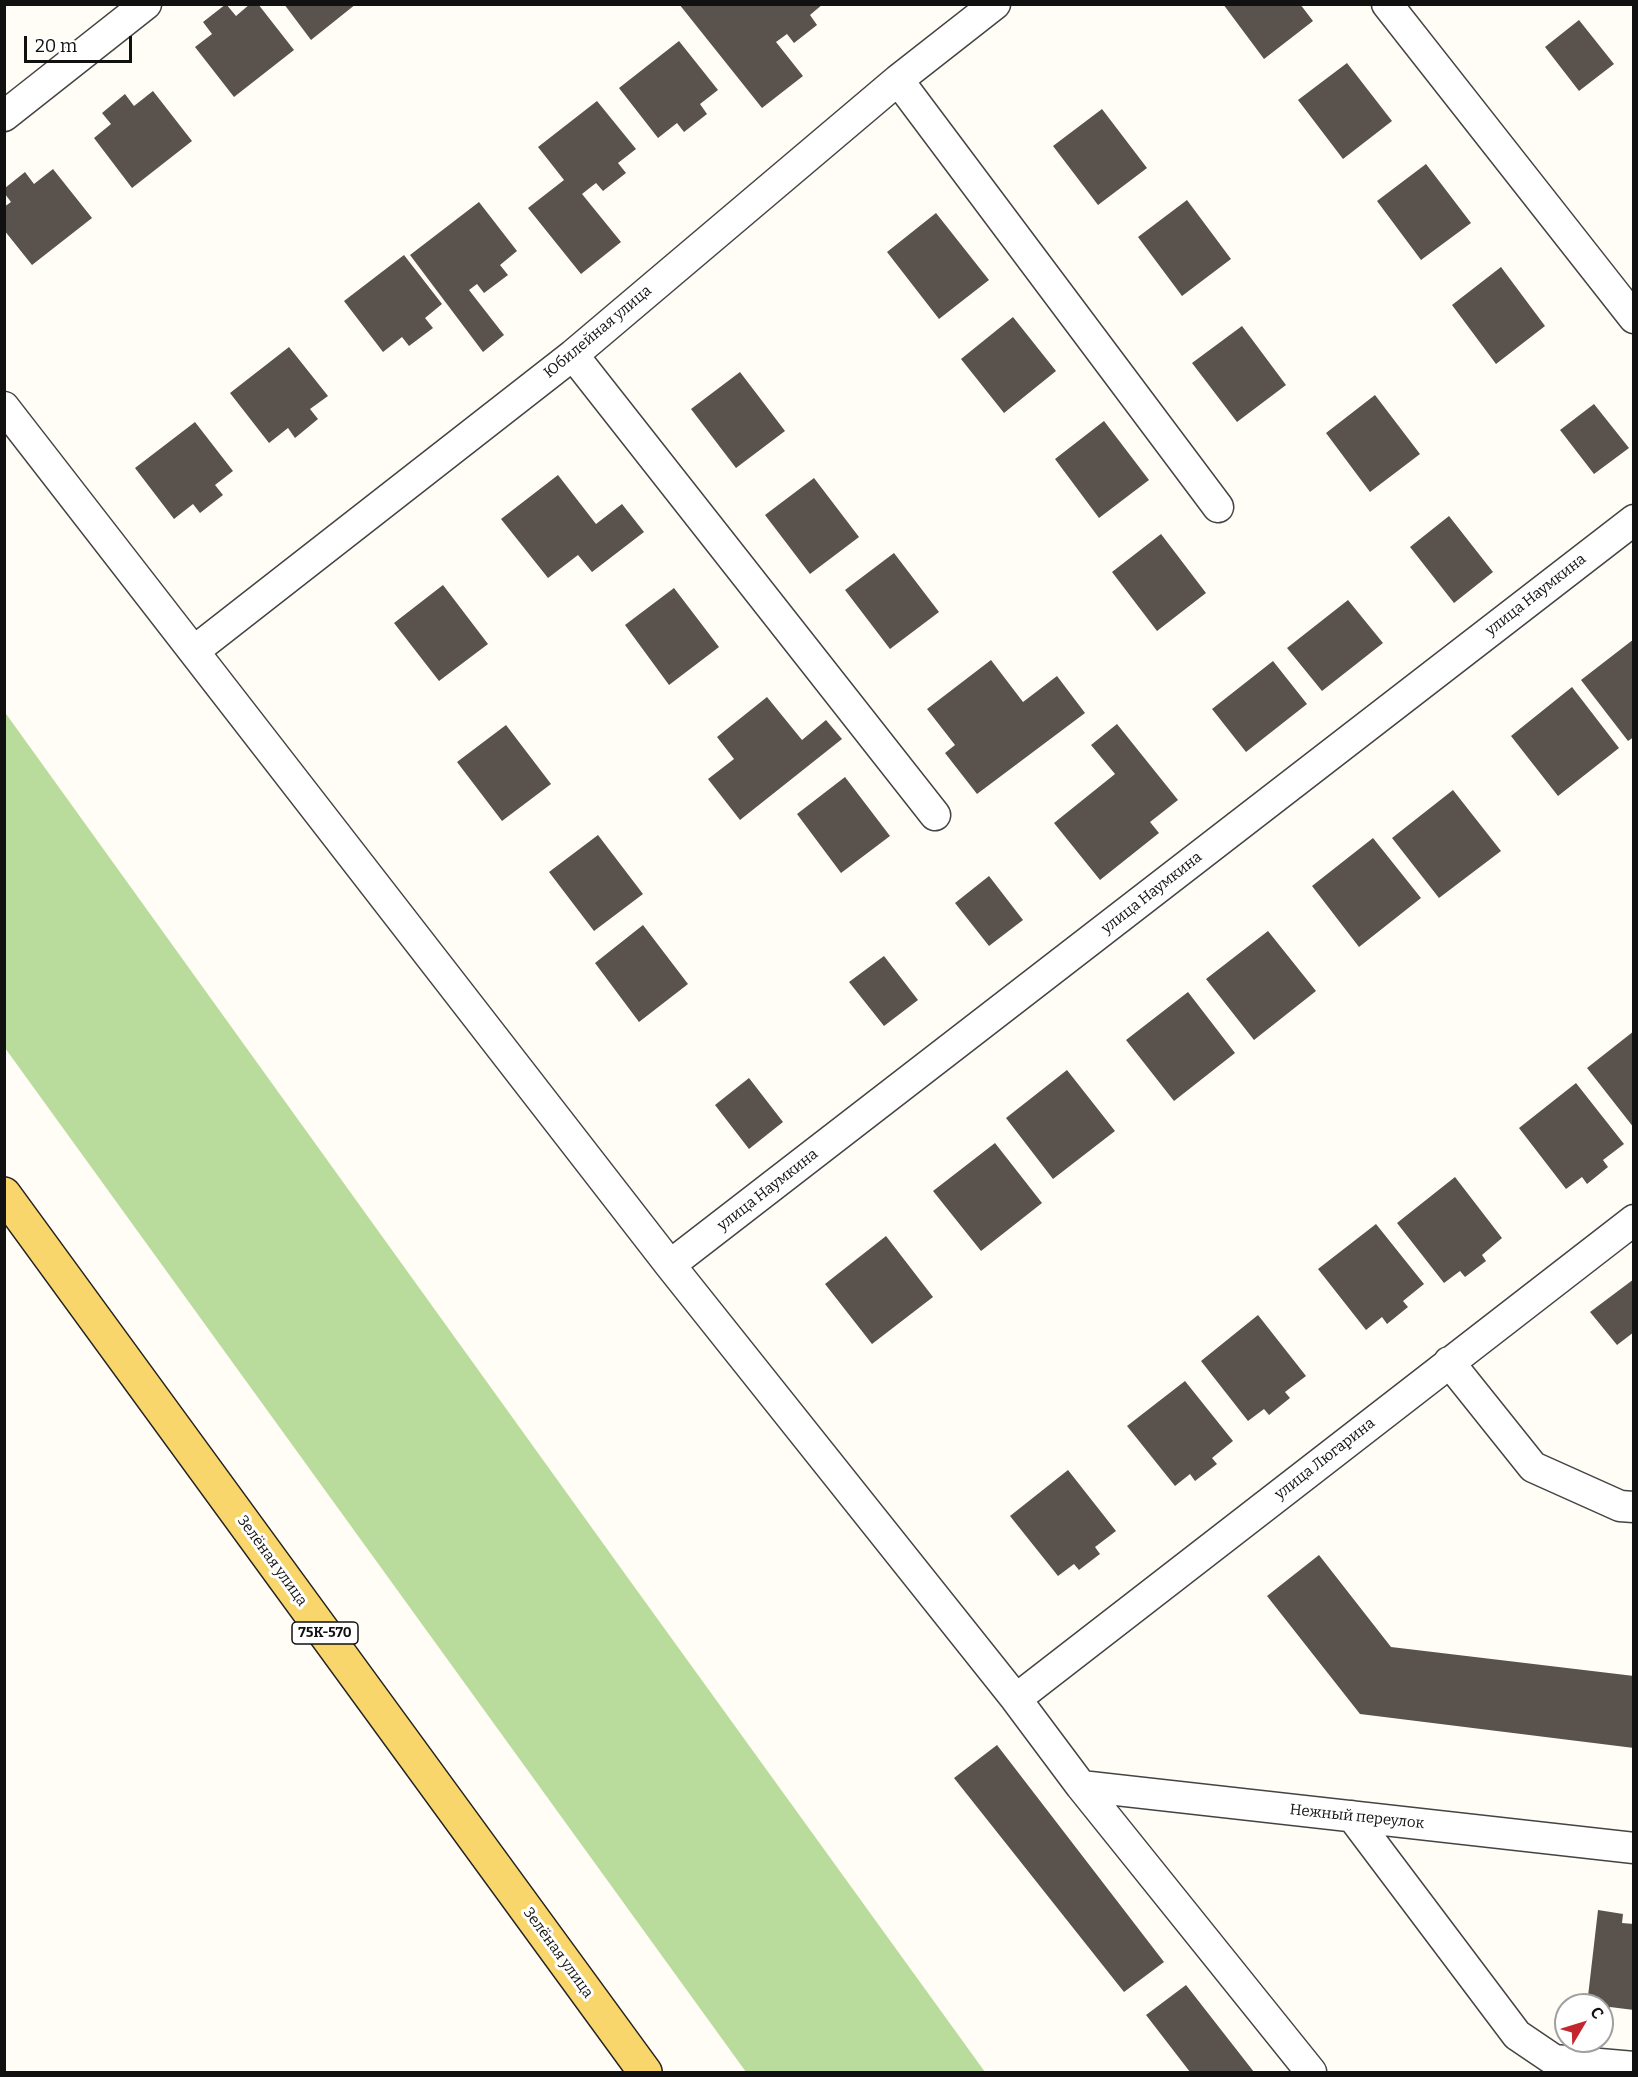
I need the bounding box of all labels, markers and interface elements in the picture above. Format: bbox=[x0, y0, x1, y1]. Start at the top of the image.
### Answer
scale bar bbox=[27, 24, 135, 62]
text: 20 m bbox=[35, 35, 77, 57]
street label: Юбилейная улица bbox=[541, 282, 655, 382]
street label: улица Наумкина bbox=[1482, 550, 1590, 640]
street label: улица Наумкина bbox=[1098, 848, 1206, 938]
street label: улица Наумкина bbox=[714, 1145, 822, 1235]
street label: улица Люгарина bbox=[1271, 1414, 1379, 1504]
street label: Зелёная улица bbox=[233, 1512, 311, 1610]
road number: 75К-570 bbox=[292, 1622, 358, 1644]
street label: Нежный переулок bbox=[1289, 1801, 1425, 1833]
street label: Зелёная улица bbox=[519, 1904, 597, 2002]
north arrow bbox=[1554, 1993, 1614, 2053]
text: С bbox=[1586, 2003, 1608, 2023]

